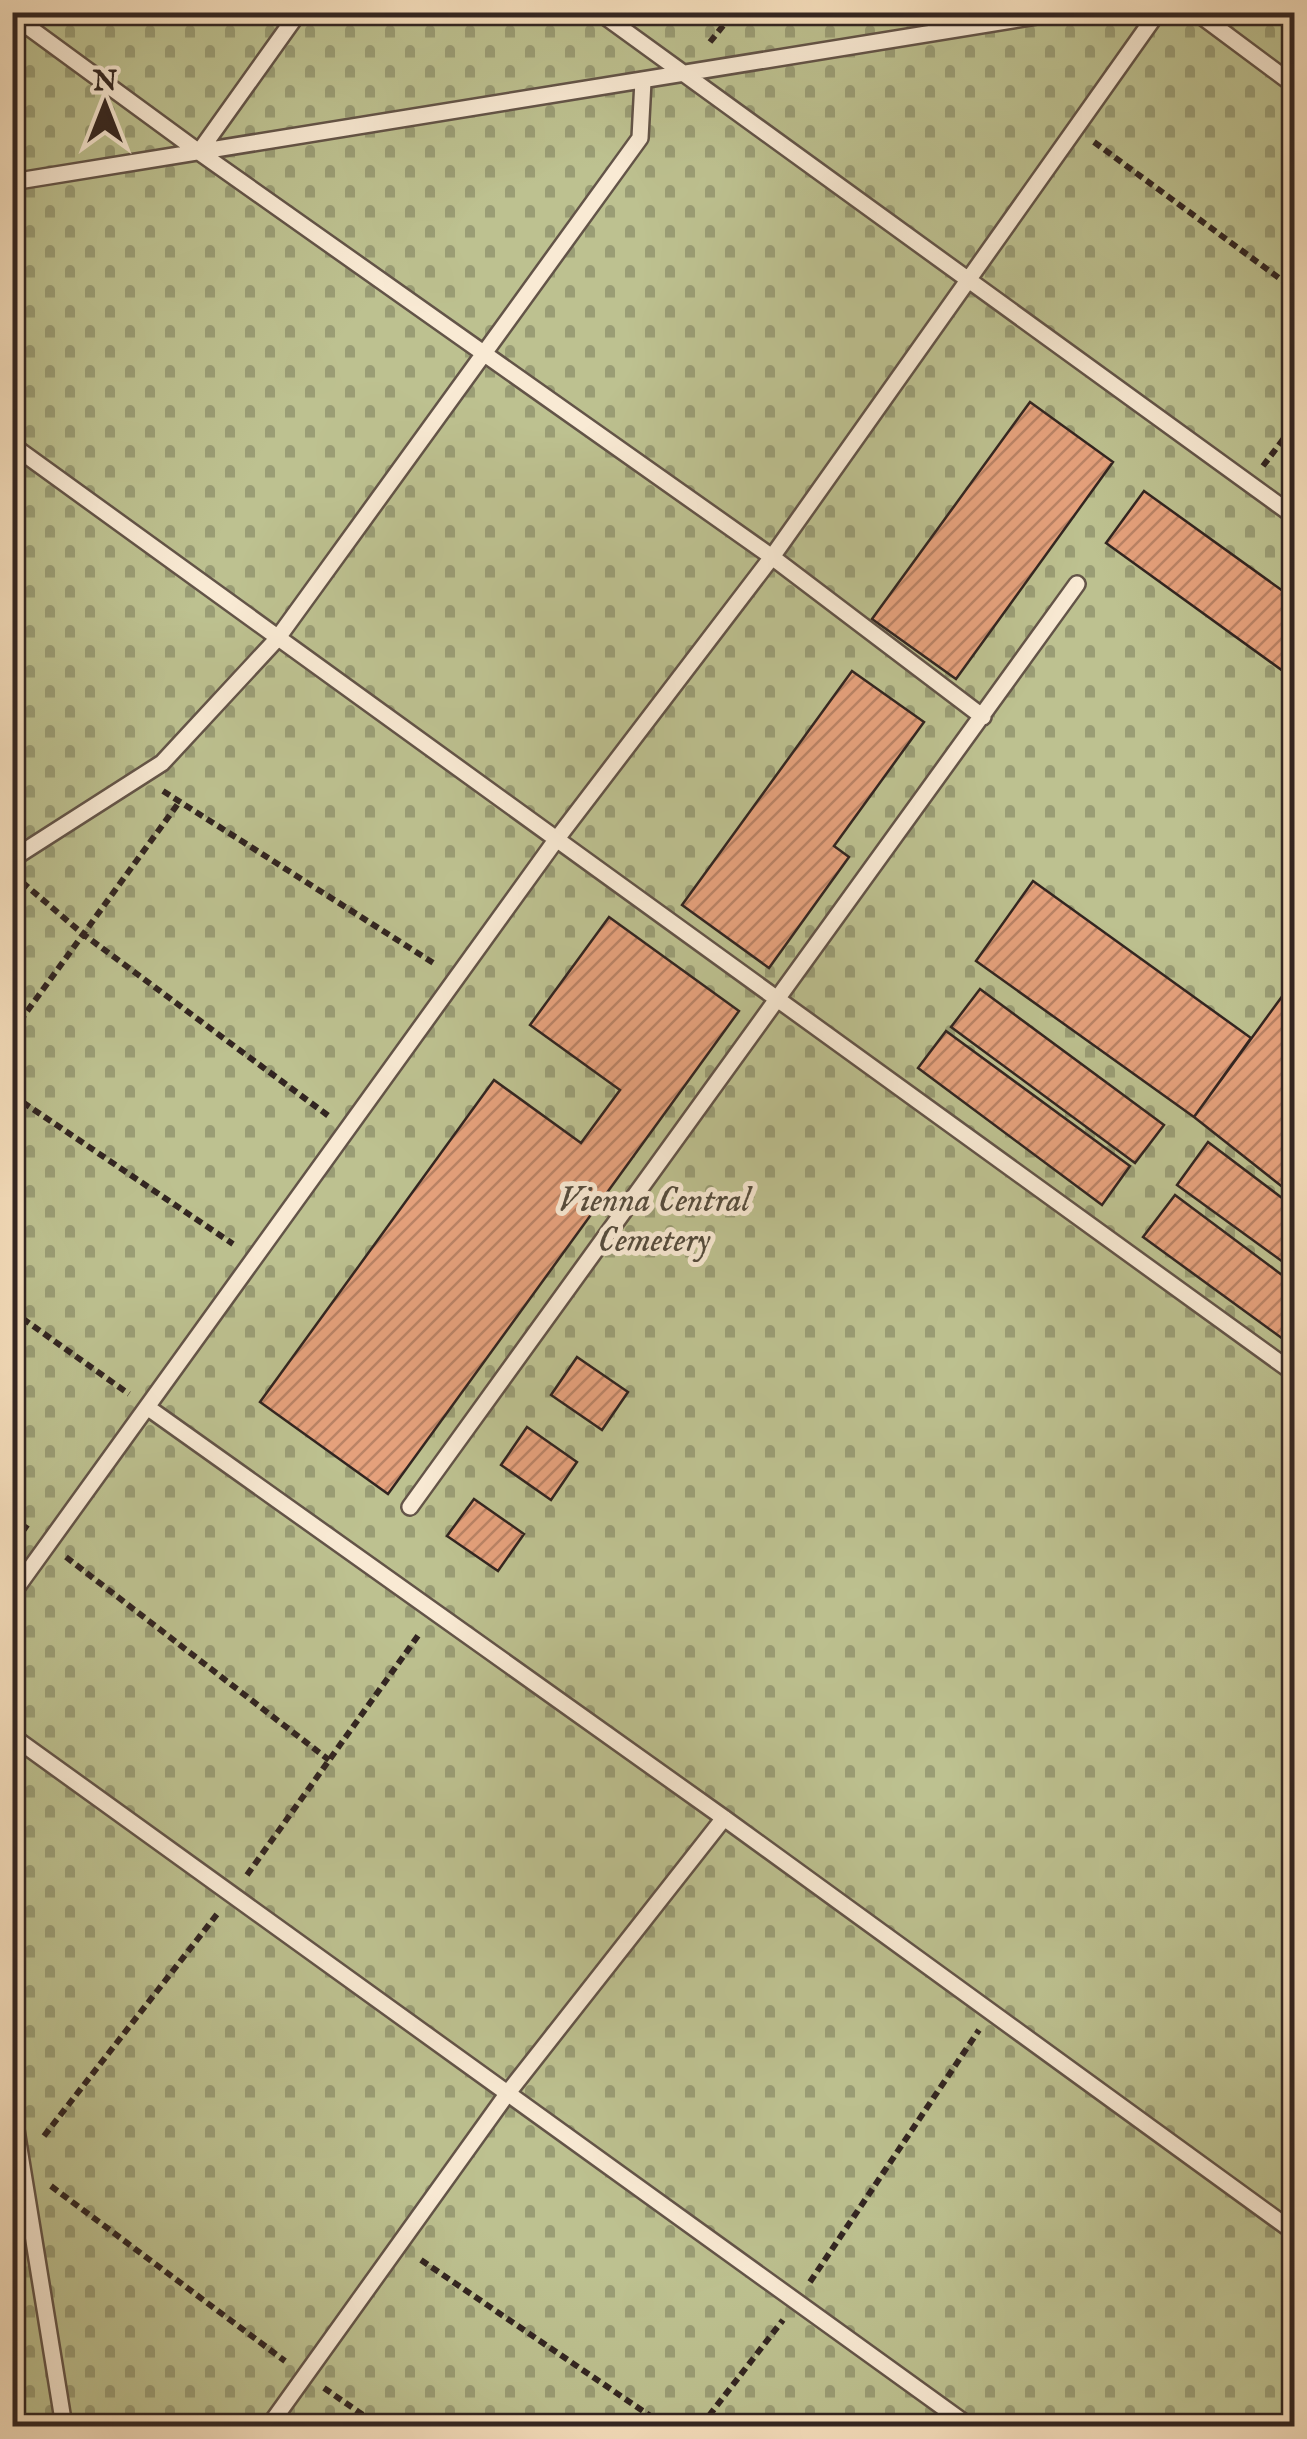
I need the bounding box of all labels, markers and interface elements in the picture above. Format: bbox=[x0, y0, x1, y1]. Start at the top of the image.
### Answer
north arrow bbox=[55, 55, 155, 155]
text: N bbox=[92, 65, 117, 100]
park label: Vienna Central Cemetery bbox=[558, 1179, 753, 1264]

